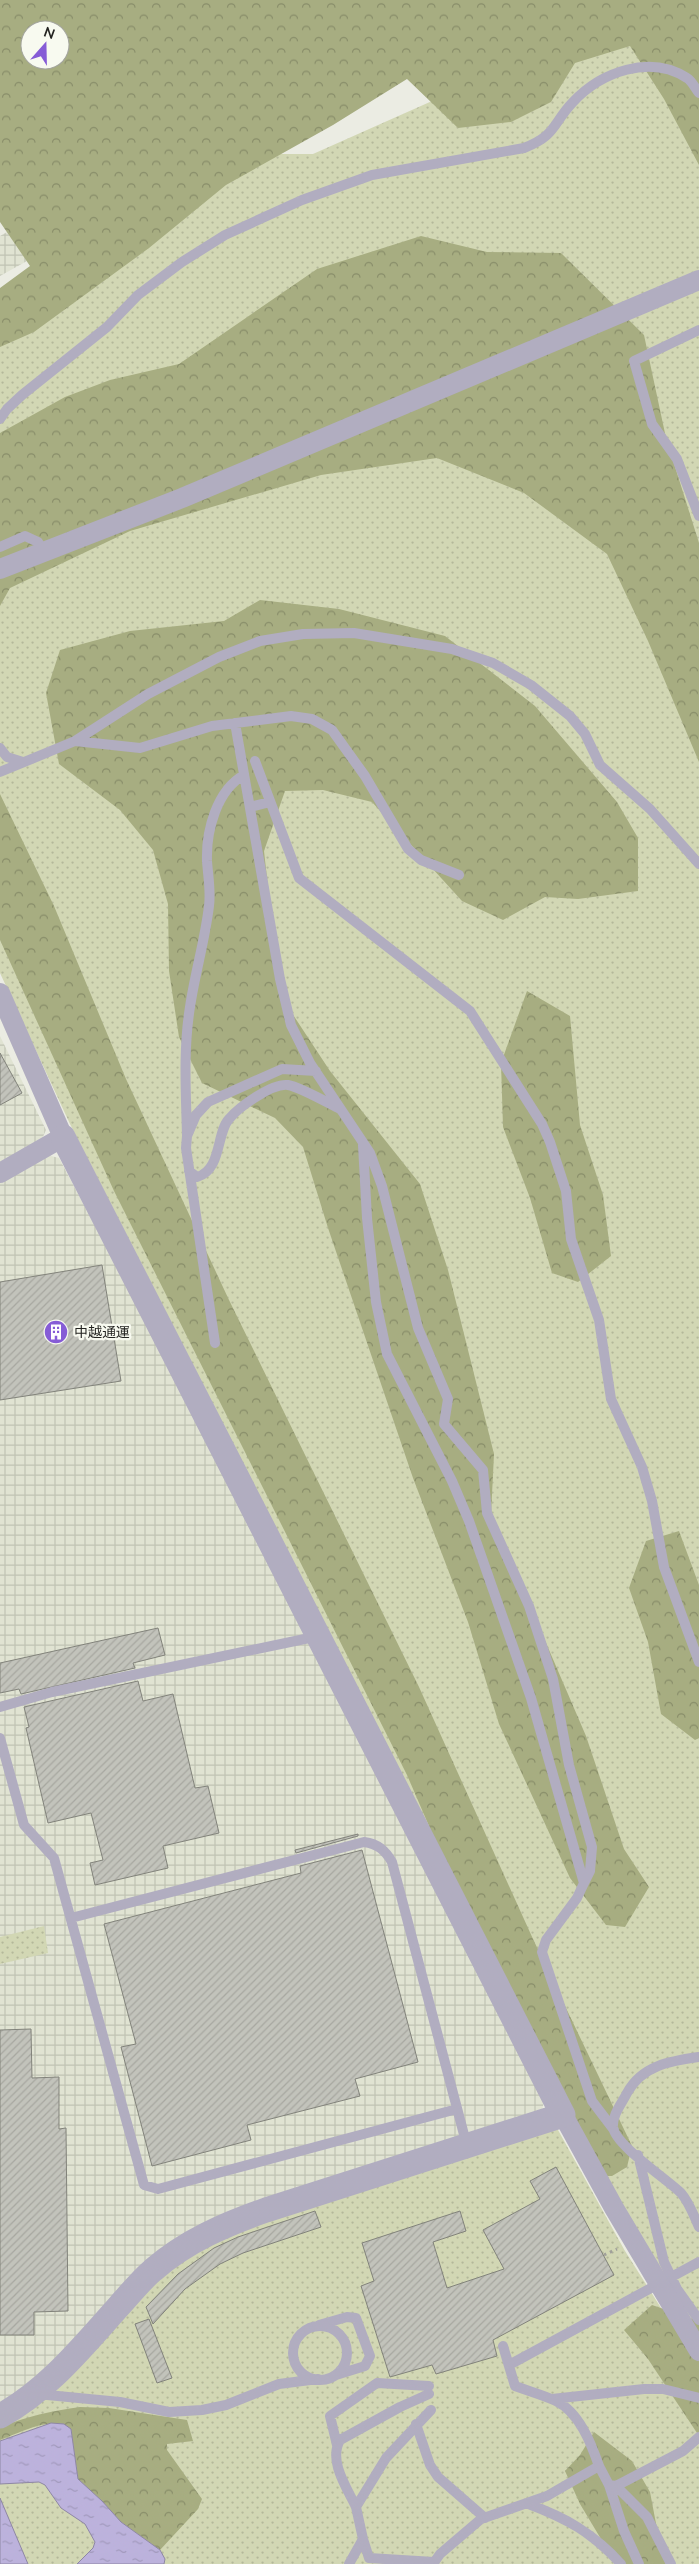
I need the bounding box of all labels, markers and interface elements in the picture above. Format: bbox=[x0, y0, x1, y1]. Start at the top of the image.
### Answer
north arrow bbox=[20, 20, 70, 70]
text: N bbox=[41, 23, 57, 43]
building icon: 中越通運 bbox=[43, 1319, 69, 1345]
place label: 中越通運 bbox=[74, 1323, 130, 1341]

